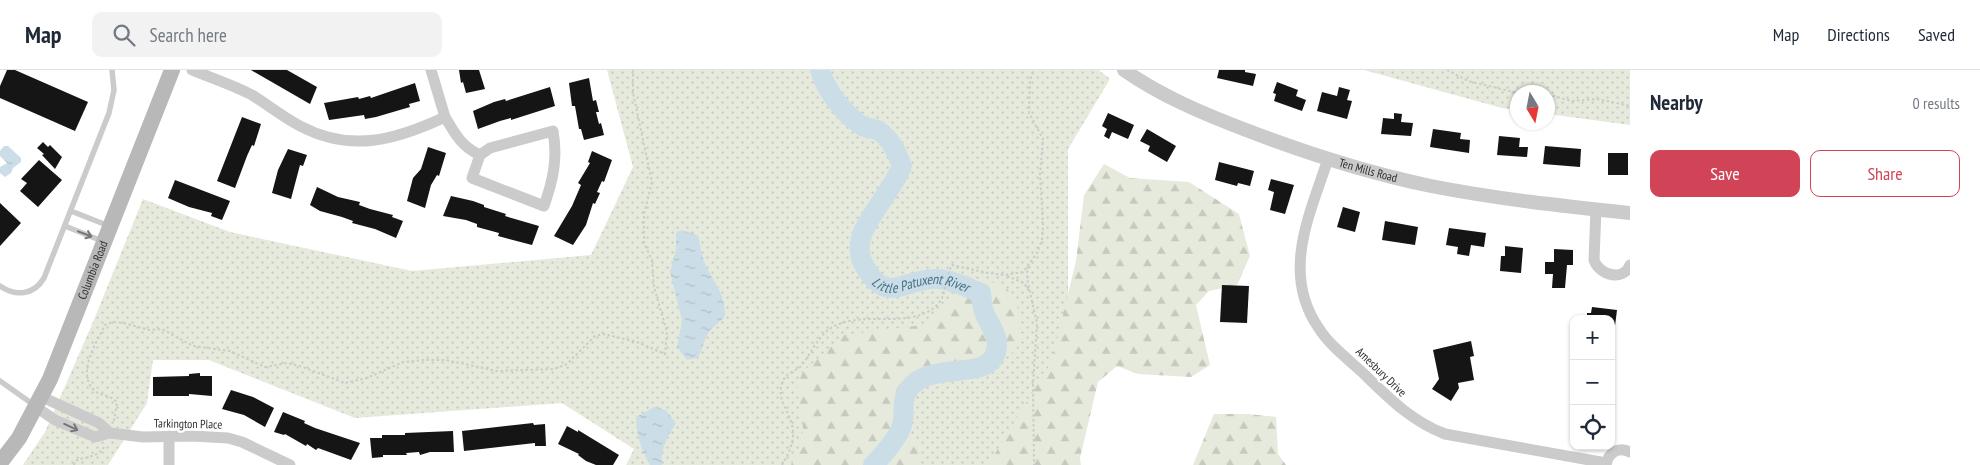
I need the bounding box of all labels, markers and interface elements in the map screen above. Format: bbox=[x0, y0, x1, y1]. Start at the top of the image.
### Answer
search box bbox=[92, 12, 442, 57]
text: Map bbox=[25, 19, 62, 50]
icon: search bbox=[110, 21, 138, 49]
text: Search here bbox=[150, 23, 227, 47]
text: Map bbox=[1773, 23, 1799, 46]
text: Directions bbox=[1827, 23, 1890, 46]
text: Saved bbox=[1918, 23, 1955, 46]
north arrow bbox=[1510, 85, 1555, 130]
text: Nearby bbox=[1650, 89, 1703, 116]
text: 0 results bbox=[1913, 93, 1960, 113]
button: Save bbox=[1650, 150, 1800, 197]
button: Share bbox=[1810, 150, 1960, 197]
street label: Ten Mills Road bbox=[1337, 155, 1399, 185]
one-way arrow bbox=[77, 230, 92, 239]
street label: Columbia Road bbox=[74, 239, 111, 302]
water label: Little Patuxent River bbox=[868, 270, 974, 297]
map controls bbox=[1570, 315, 1615, 450]
button: + bbox=[1570, 315, 1615, 360]
street label: Amesbury Drive bbox=[1353, 344, 1410, 400]
button: − bbox=[1570, 360, 1615, 405]
button: locate bbox=[1570, 405, 1615, 450]
street label: Tarkington Place bbox=[154, 415, 222, 432]
one-way arrow bbox=[63, 423, 78, 433]

